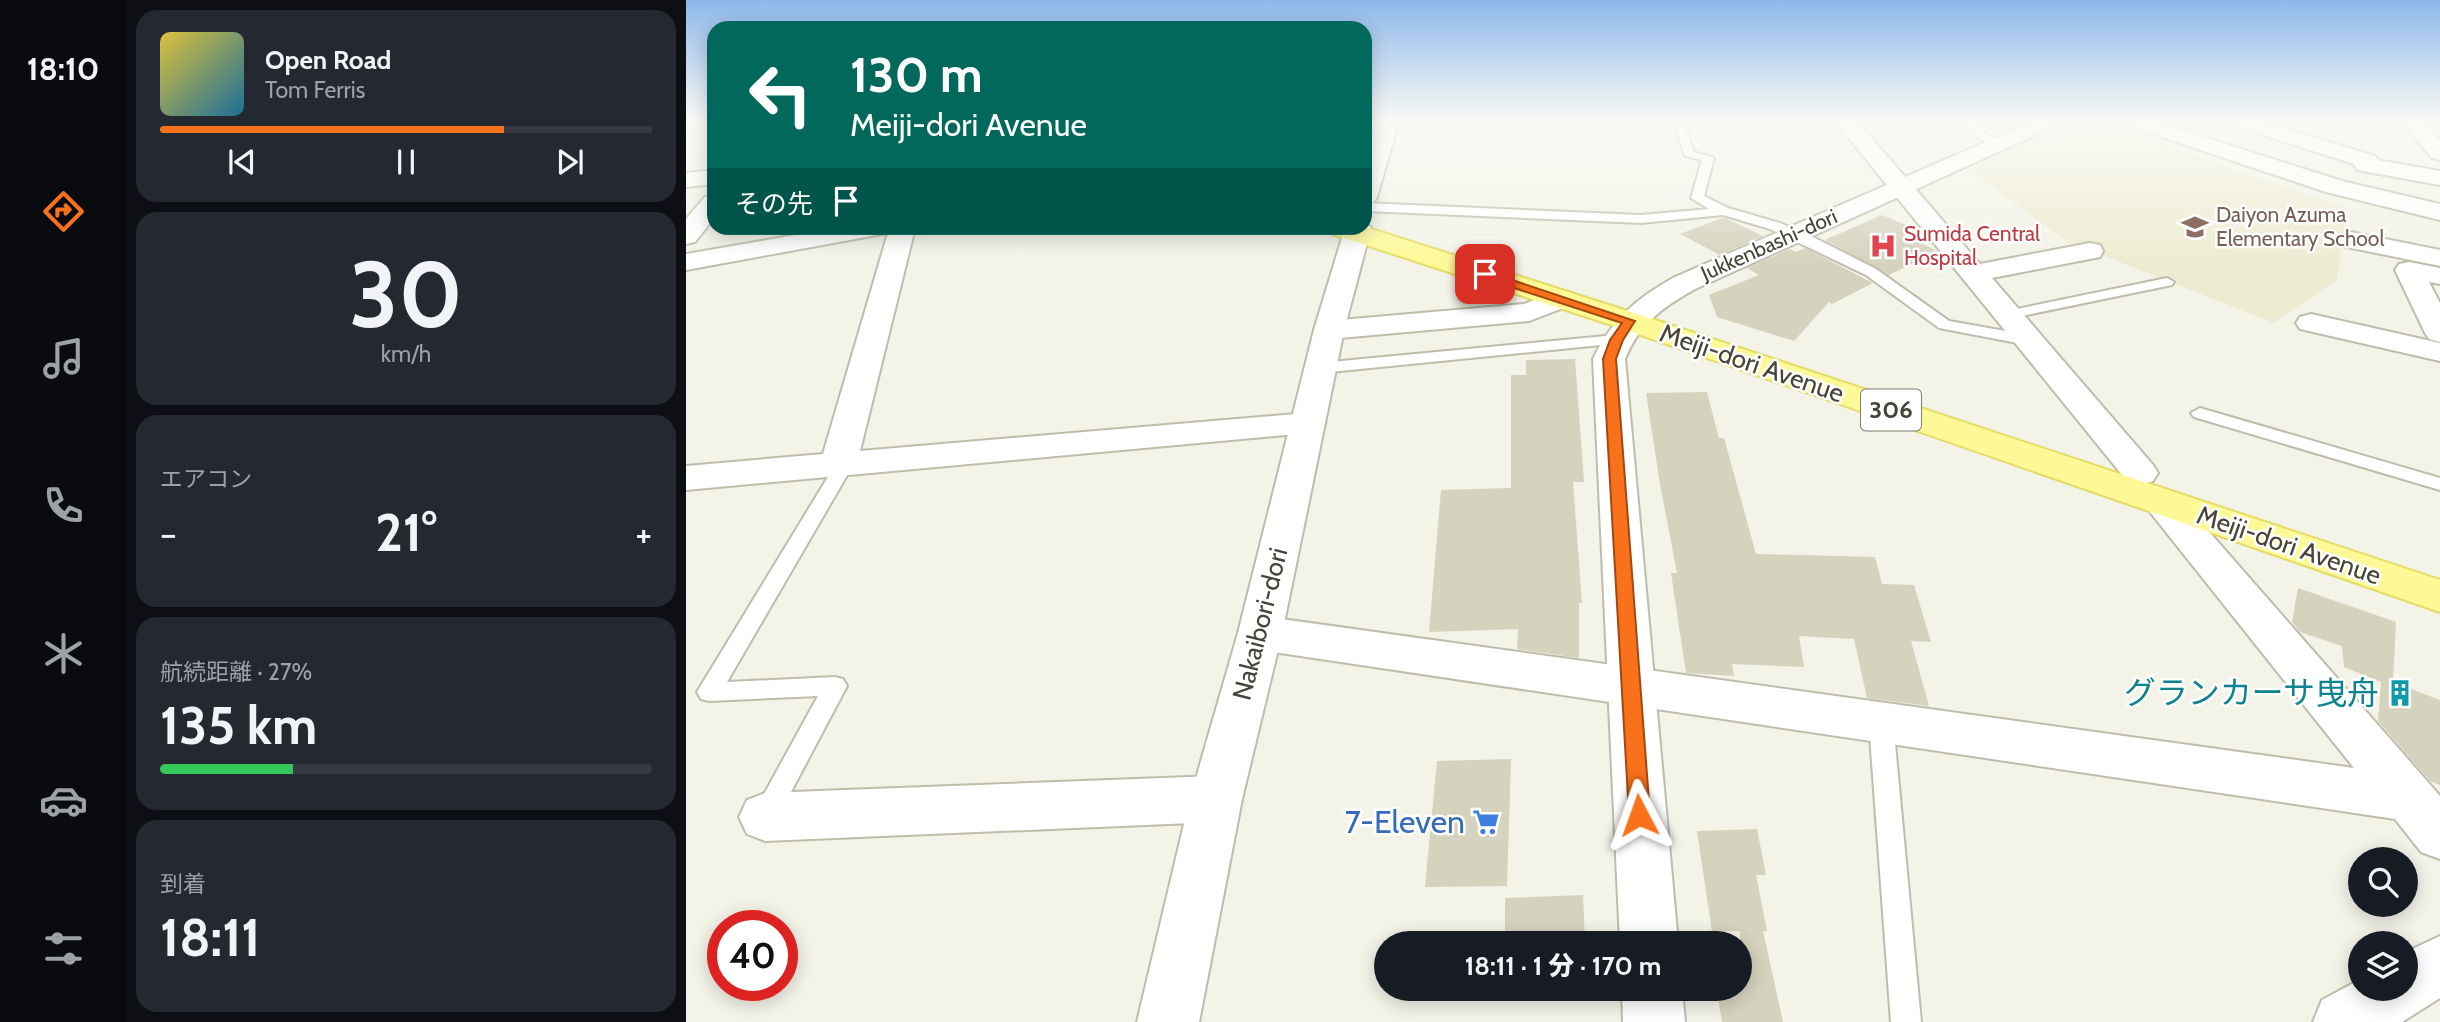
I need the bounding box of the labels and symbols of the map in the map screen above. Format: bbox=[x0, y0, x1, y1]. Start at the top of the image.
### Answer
place label: Daiyon Azuma Elementary School bbox=[2216, 202, 2384, 251]
street label: Jukkenbashi-dori bbox=[1696, 203, 1841, 286]
school or university icon: Daiyon Azuma Elementary School bbox=[2180, 212, 2210, 242]
place label: Sumida Central Hospital bbox=[1904, 221, 2040, 270]
hospital icon: Sumida Central Hospital bbox=[1868, 231, 1898, 261]
pin bbox=[1455, 244, 1515, 304]
street label: Meiji-dori Avenue bbox=[1656, 317, 1848, 409]
road number: 306 bbox=[1861, 390, 1921, 430]
street label: Meiji-dori Avenue bbox=[2193, 499, 2385, 591]
street label: Nakaibori-dori bbox=[1226, 544, 1294, 704]
place label: グランカーサ曳舟 bbox=[2124, 673, 2379, 712]
building icon: グランカーサ曳舟 bbox=[2385, 678, 2415, 708]
position arrow bbox=[1602, 778, 1676, 852]
place label: 7-Eleven bbox=[1345, 802, 1465, 841]
supermarket icon: 7-Eleven bbox=[1471, 807, 1501, 837]
speed limit sign: 40 bbox=[707, 910, 798, 1001]

